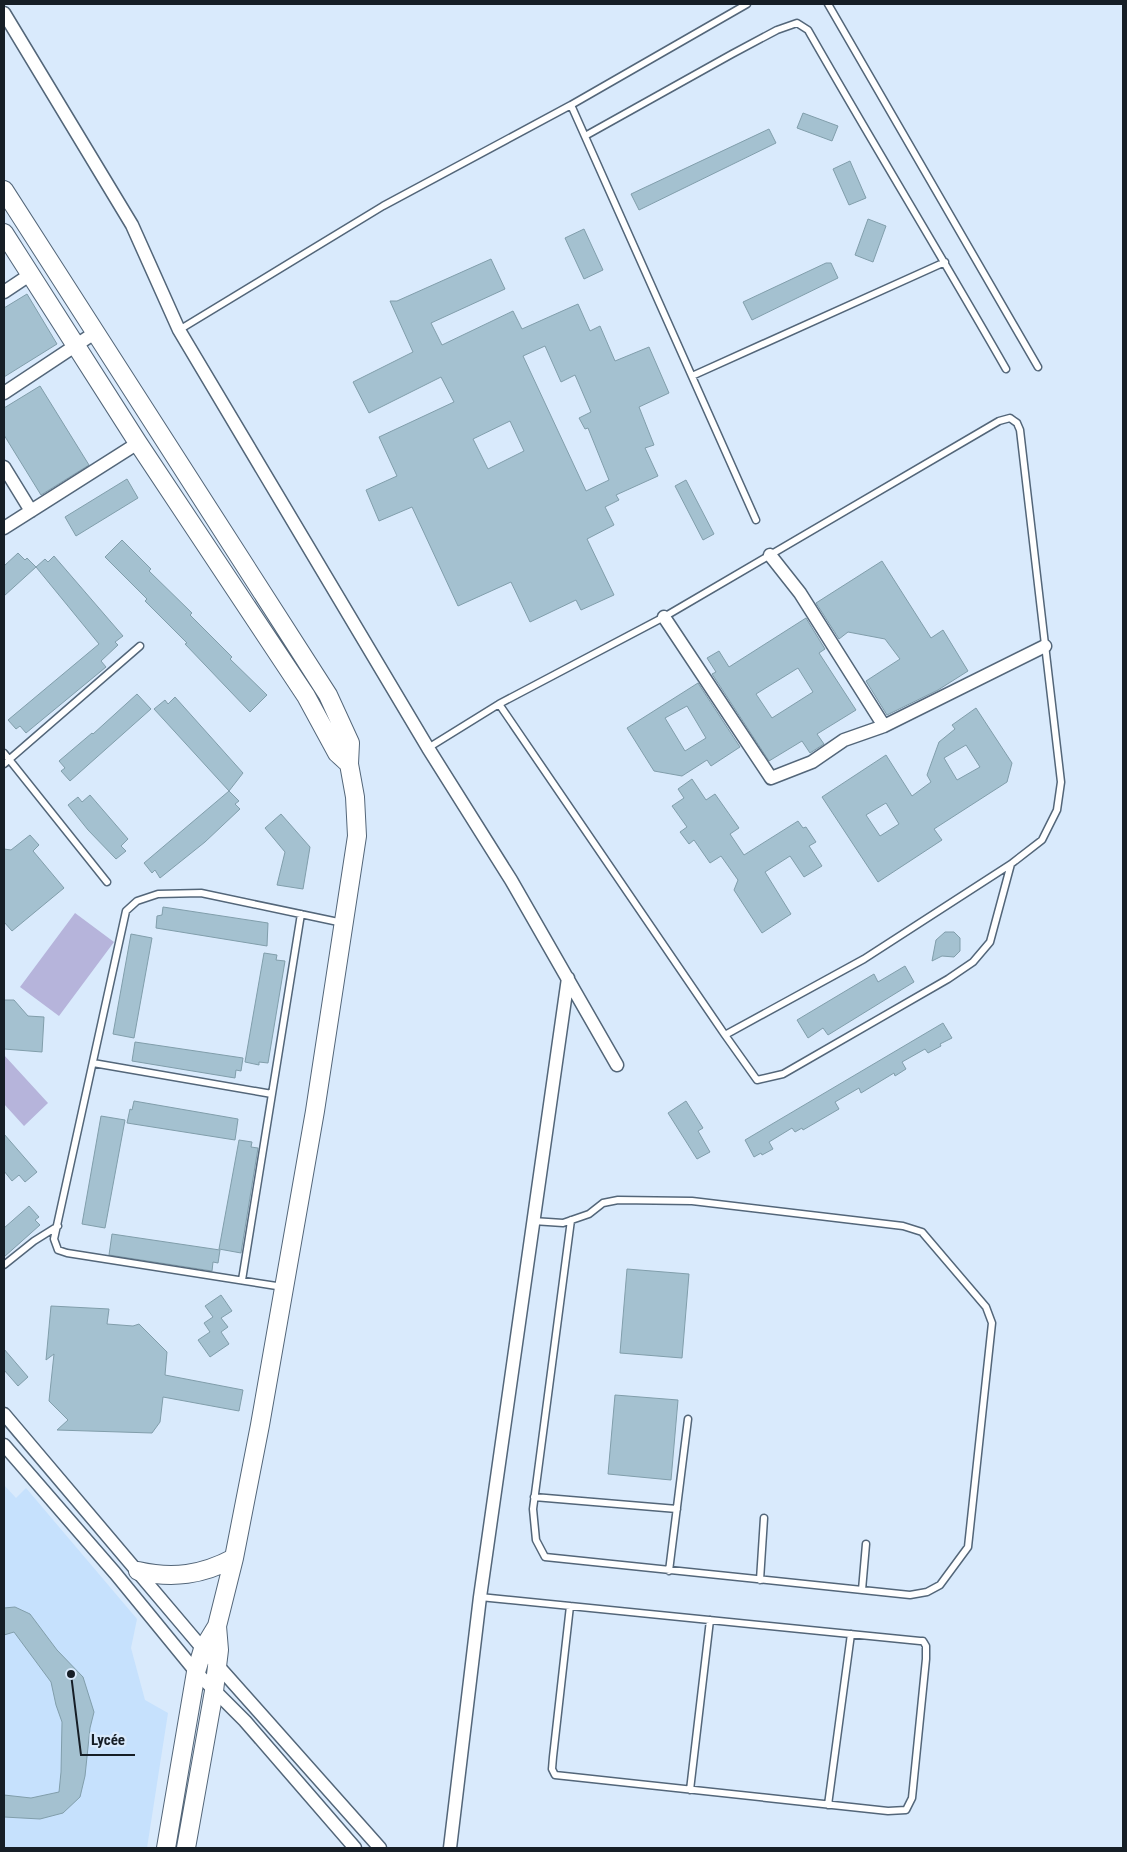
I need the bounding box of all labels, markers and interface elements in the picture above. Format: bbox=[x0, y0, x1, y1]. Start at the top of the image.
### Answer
callout: Lycée bbox=[81, 1725, 135, 1755]
text: Lycée bbox=[91, 1731, 125, 1749]

